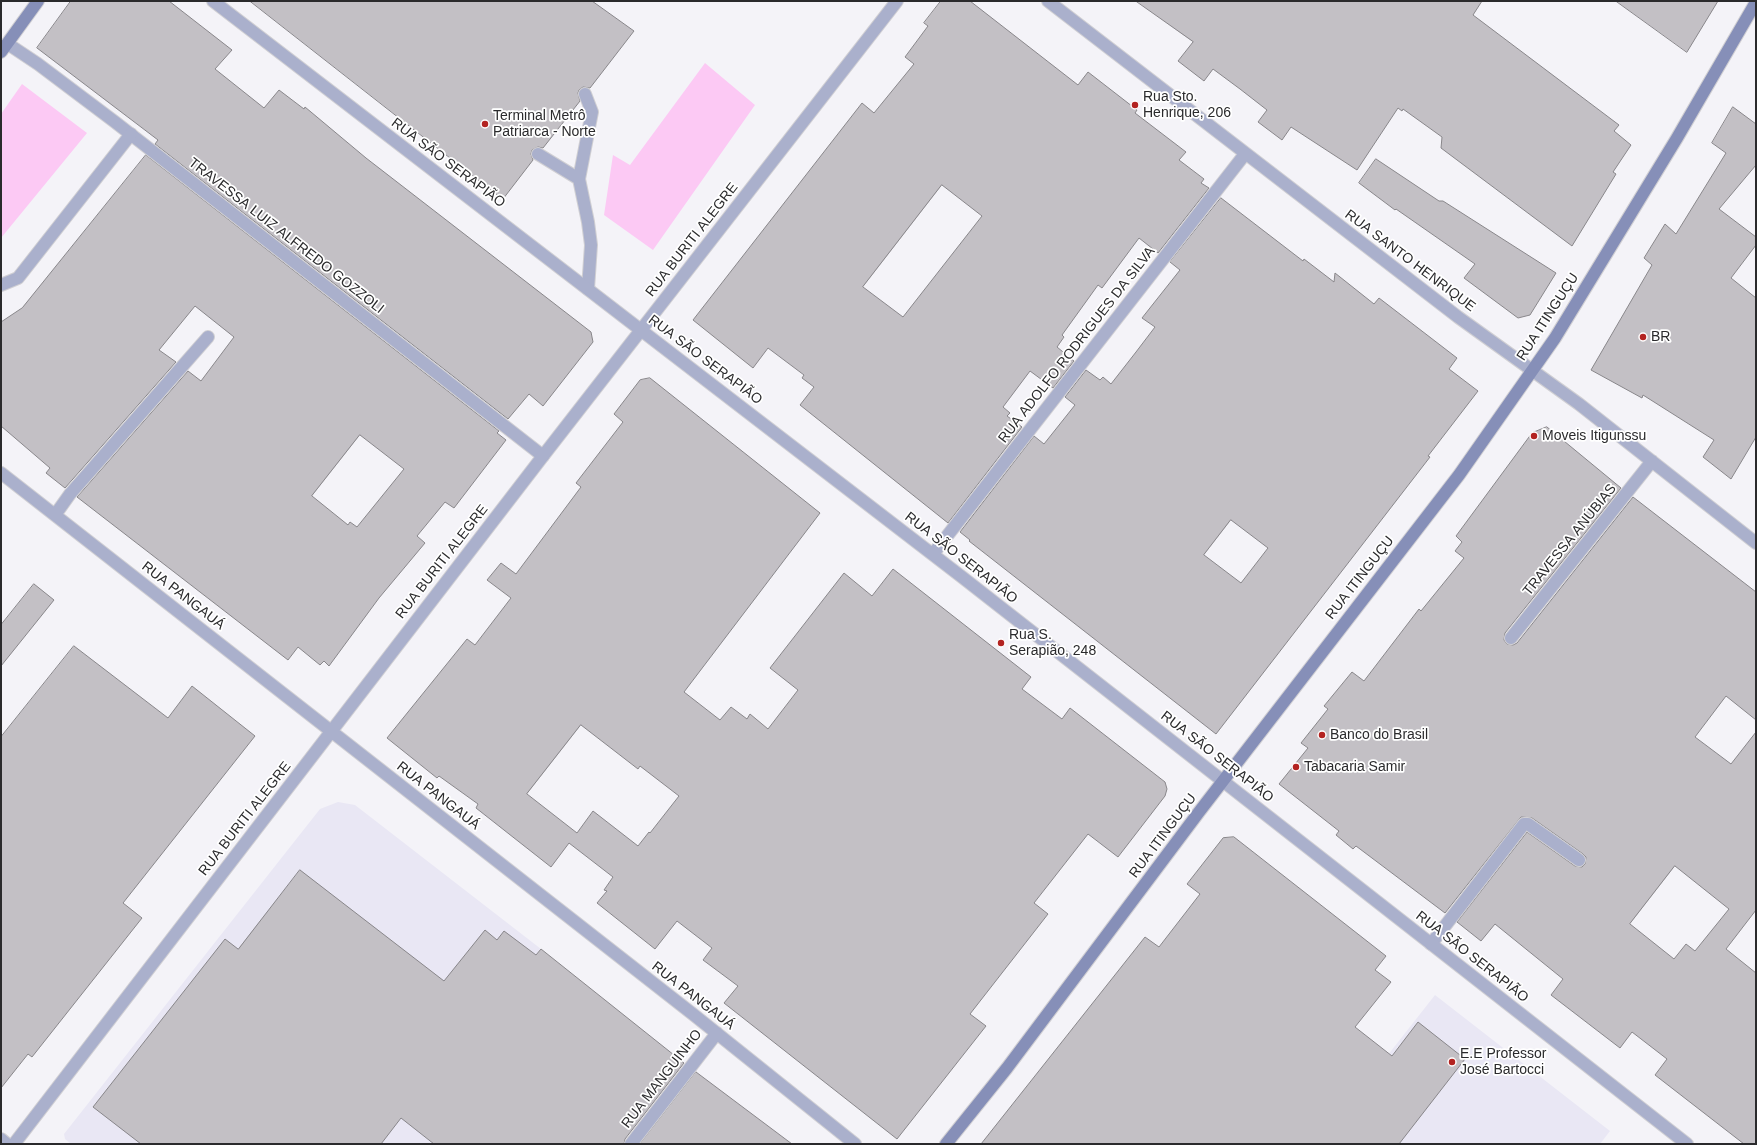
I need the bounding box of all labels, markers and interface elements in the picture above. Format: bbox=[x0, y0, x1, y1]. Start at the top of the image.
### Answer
place label: Rua Sto. Henrique, 206 bbox=[1143, 89, 1231, 122]
marker: Rua Sto. Henrique, 206 bbox=[1130, 100, 1140, 110]
place label: Terminal Metrô Patriarca - Norte bbox=[493, 108, 596, 140]
street label: RUA SÃO SERAPIÃO bbox=[388, 115, 508, 211]
marker: Terminal Metrô Patriarca - Norte bbox=[480, 119, 490, 129]
street label: TRAVESSA LUIZ ALFREDO GOZZOLI bbox=[185, 155, 387, 317]
street label: RUA BURITI ALEGRE bbox=[642, 180, 742, 300]
street label: RUA SANTO HENRIQUE bbox=[1341, 206, 1479, 316]
street label: RUA ADOLFO RODRIGUES DA SILVA bbox=[995, 243, 1159, 447]
street label: RUA ITINGUÇU bbox=[1513, 270, 1583, 364]
street label: RUA SÃO SERAPIÃO bbox=[645, 312, 765, 408]
place label: BR bbox=[1651, 329, 1670, 345]
marker: BR bbox=[1638, 332, 1648, 342]
place label: Moveis Itigunssu bbox=[1542, 428, 1646, 444]
marker: Moveis Itigunssu bbox=[1529, 431, 1539, 441]
street label: TRAVESSA ANÚBIAS bbox=[1520, 481, 1620, 599]
street label: RUA BURITI ALEGRE bbox=[392, 502, 492, 622]
street label: RUA SÃO SERAPIÃO bbox=[901, 509, 1021, 607]
street label: RUA ITINGUÇU bbox=[1322, 533, 1398, 623]
street label: RUA PANGAUÁ bbox=[138, 558, 228, 634]
place label: Rua S. Serapião, 248 bbox=[1009, 627, 1096, 660]
marker: Rua S. Serapião, 248 bbox=[996, 638, 1006, 648]
street label: RUA SÃO SERAPIÃO bbox=[1157, 708, 1277, 806]
place label: Banco do Brasil bbox=[1330, 727, 1428, 743]
marker: Banco do Brasil bbox=[1317, 730, 1327, 740]
street label: RUA PANGAUÁ bbox=[393, 758, 483, 834]
street label: RUA BURITI ALEGRE bbox=[195, 759, 295, 879]
place label: Tabacaria Samir bbox=[1304, 759, 1405, 775]
marker: Tabacaria Samir bbox=[1291, 762, 1301, 772]
street label: RUA ITINGUÇU bbox=[1126, 791, 1200, 881]
street label: RUA SÃO SERAPIÃO bbox=[1412, 908, 1532, 1006]
street label: RUA PANGAUÁ bbox=[648, 958, 738, 1034]
street label: RUA MANGUINHO bbox=[618, 1026, 706, 1132]
place label: E.E Professor José Bartocci bbox=[1460, 1046, 1546, 1078]
marker: E.E Professor José Bartocci bbox=[1447, 1057, 1457, 1067]

